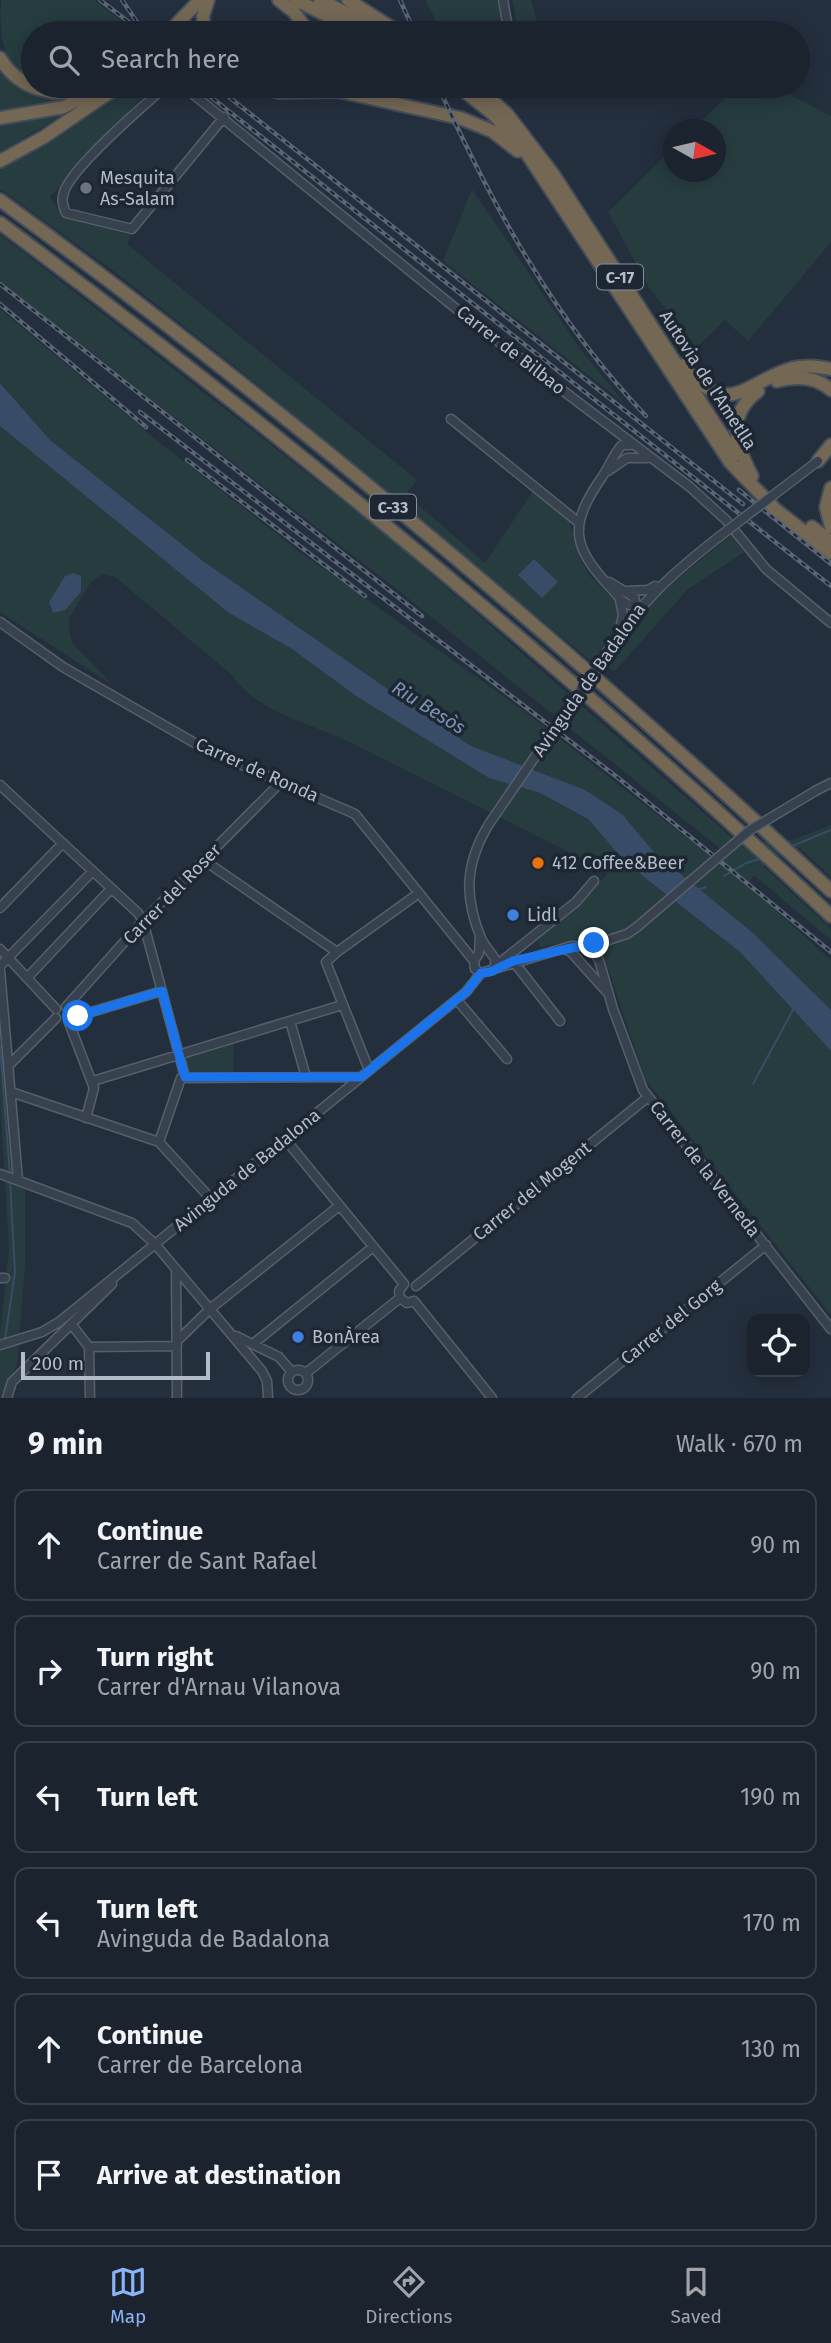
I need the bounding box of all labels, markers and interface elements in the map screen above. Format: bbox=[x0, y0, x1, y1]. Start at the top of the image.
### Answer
search box bbox=[21, 21, 810, 98]
icon: search bbox=[45, 41, 83, 79]
text: Search here bbox=[101, 44, 240, 75]
north arrow bbox=[663, 119, 726, 182]
place label: Mesquita As-Salam bbox=[100, 167, 175, 210]
marker: Mesquita As-Salam bbox=[78, 180, 94, 196]
road number: C-17 bbox=[597, 264, 643, 290]
street label: Carrer de Bilbao bbox=[452, 301, 570, 399]
street label: Autovia de l'Ametlla bbox=[655, 306, 761, 454]
road number: C-33 bbox=[370, 494, 416, 520]
street label: Avinguda de Badalona bbox=[528, 599, 650, 761]
water label: Riu Besòs bbox=[388, 676, 470, 739]
street label: Carrer de Ronda bbox=[192, 733, 322, 807]
street label: Carrer del Roser bbox=[118, 839, 226, 949]
place label: 412 Coffee&Beer bbox=[552, 852, 684, 874]
marker: 412 Coffee&Beer bbox=[530, 855, 546, 871]
place label: Lidl bbox=[527, 904, 557, 926]
marker: Lidl bbox=[505, 907, 521, 923]
route end bbox=[578, 927, 609, 958]
route start bbox=[62, 1000, 93, 1031]
street label: Carrer de la Verneda bbox=[645, 1096, 765, 1242]
street label: Avinguda de Badalona bbox=[169, 1104, 325, 1236]
street label: Carrer del Mogent bbox=[468, 1136, 596, 1245]
street label: Carrer del Gorg bbox=[616, 1274, 726, 1369]
map controls bbox=[747, 1314, 810, 1377]
button: locate bbox=[747, 1314, 810, 1377]
place label: BonÀrea bbox=[312, 1325, 380, 1348]
marker: BonÀrea bbox=[290, 1329, 306, 1345]
scale bar bbox=[21, 1349, 210, 1381]
text: 200 m bbox=[32, 1352, 84, 1375]
text: 9 min bbox=[28, 1426, 103, 1462]
text: Walk · 670 m bbox=[676, 1430, 803, 1458]
text: Continue bbox=[97, 1516, 203, 1547]
icon: ahead bbox=[30, 1526, 68, 1564]
text: 90 m bbox=[750, 1531, 801, 1559]
text: Carrer de Sant Rafael bbox=[97, 1547, 317, 1575]
text: Turn right bbox=[97, 1642, 214, 1673]
icon: right bbox=[30, 1652, 68, 1690]
text: 90 m bbox=[750, 1657, 801, 1685]
text: Carrer d'Arnau Vilanova bbox=[97, 1673, 341, 1701]
icon: left bbox=[30, 1778, 68, 1816]
text: Turn left bbox=[97, 1782, 198, 1813]
text: 190 m bbox=[740, 1783, 801, 1811]
text: Turn left bbox=[97, 1894, 198, 1925]
icon: left bbox=[30, 1904, 68, 1942]
text: 170 m bbox=[742, 1909, 801, 1937]
text: Avinguda de Badalona bbox=[97, 1925, 330, 1953]
text: Continue bbox=[97, 2020, 203, 2051]
icon: ahead bbox=[30, 2030, 68, 2068]
text: 130 m bbox=[741, 2035, 801, 2063]
text: Carrer de Barcelona bbox=[97, 2051, 303, 2079]
icon: arrive bbox=[30, 2156, 68, 2194]
text: Arrive at destination bbox=[97, 2160, 341, 2191]
tab: Map bbox=[109, 2263, 147, 2328]
tab: Directions bbox=[365, 2263, 452, 2328]
tab: Saved bbox=[671, 2263, 722, 2328]

